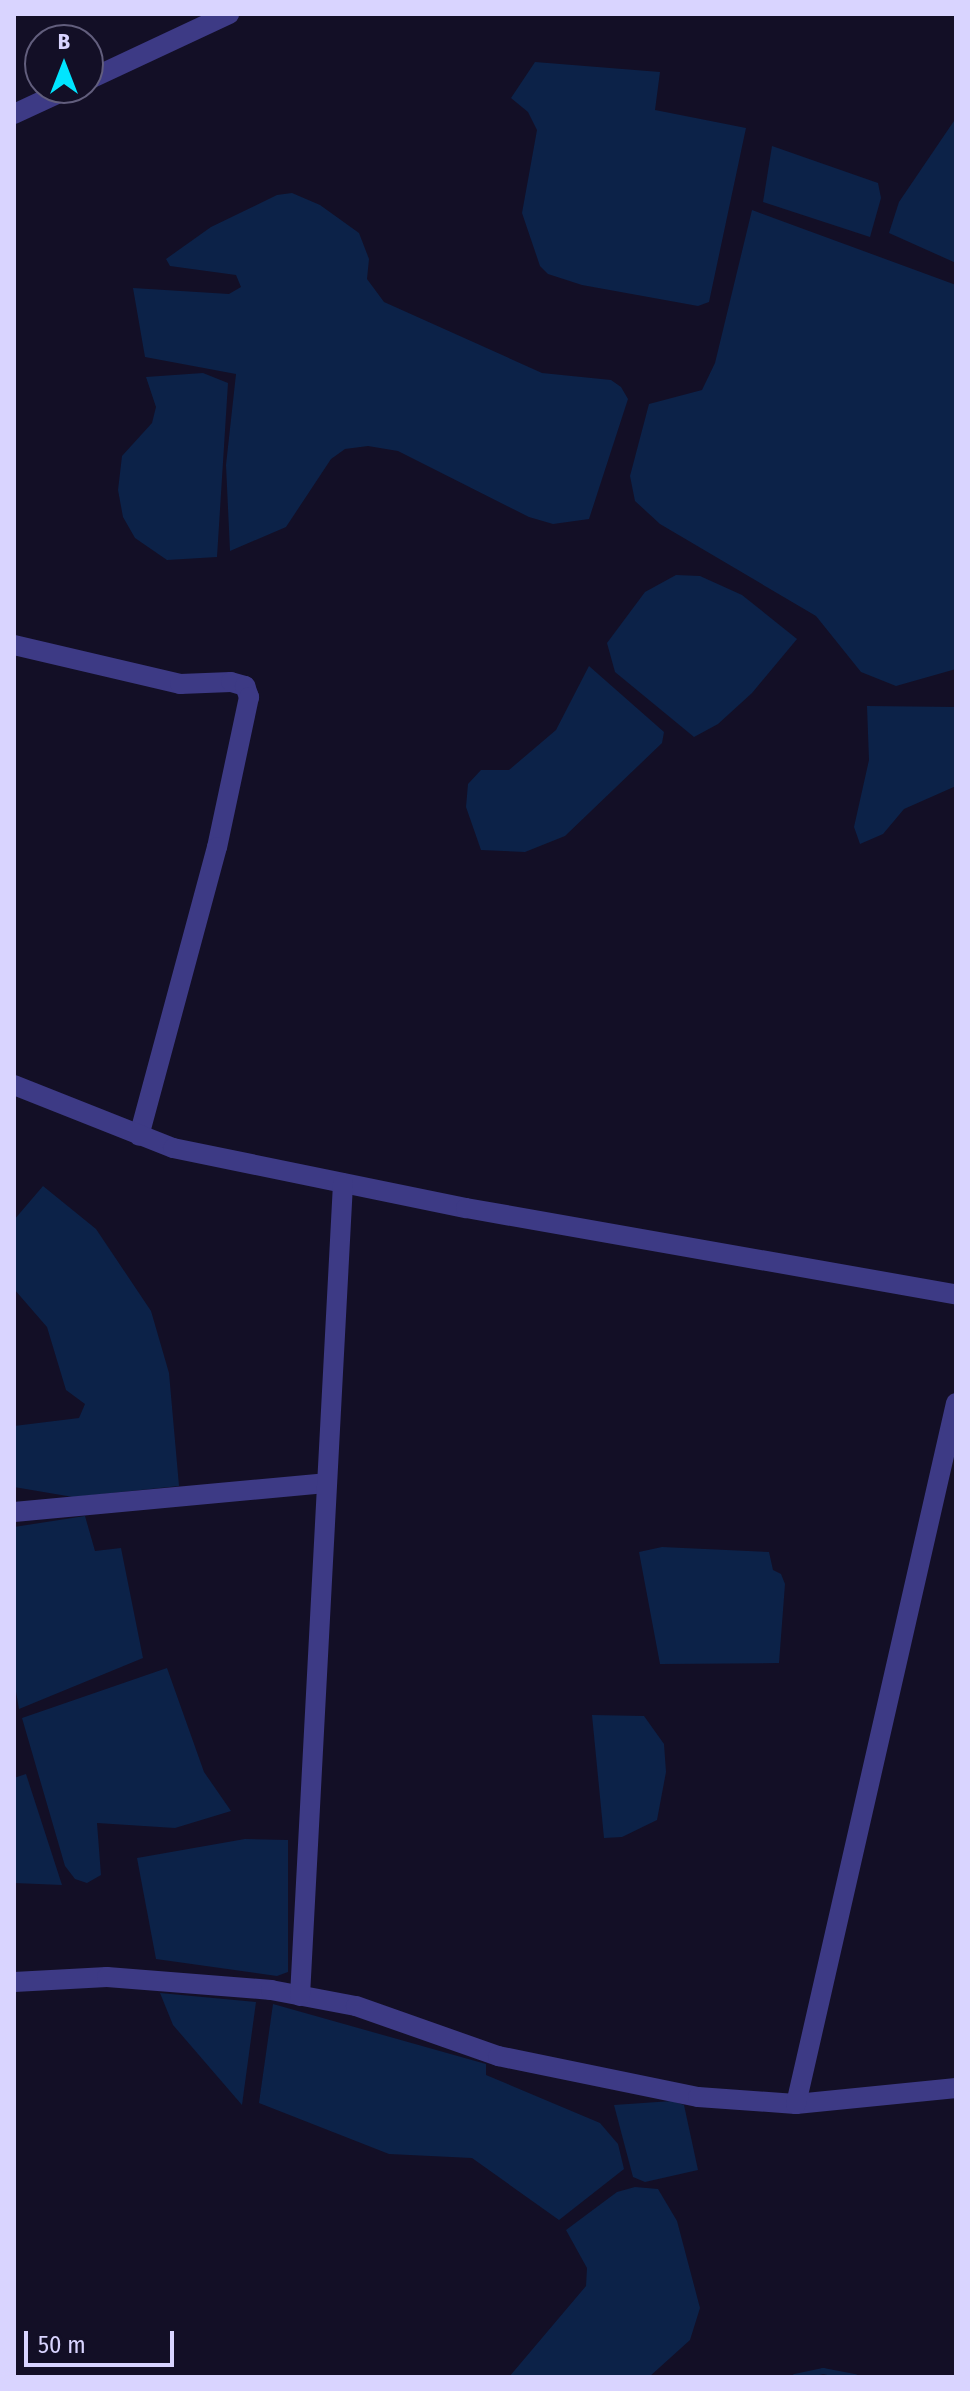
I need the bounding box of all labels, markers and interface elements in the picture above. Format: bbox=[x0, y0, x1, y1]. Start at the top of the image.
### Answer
north arrow bbox=[24, 24, 104, 104]
text: B bbox=[58, 28, 70, 55]
scale bar bbox=[28, 2315, 178, 2365]
text: 50 m bbox=[38, 2331, 86, 2359]

